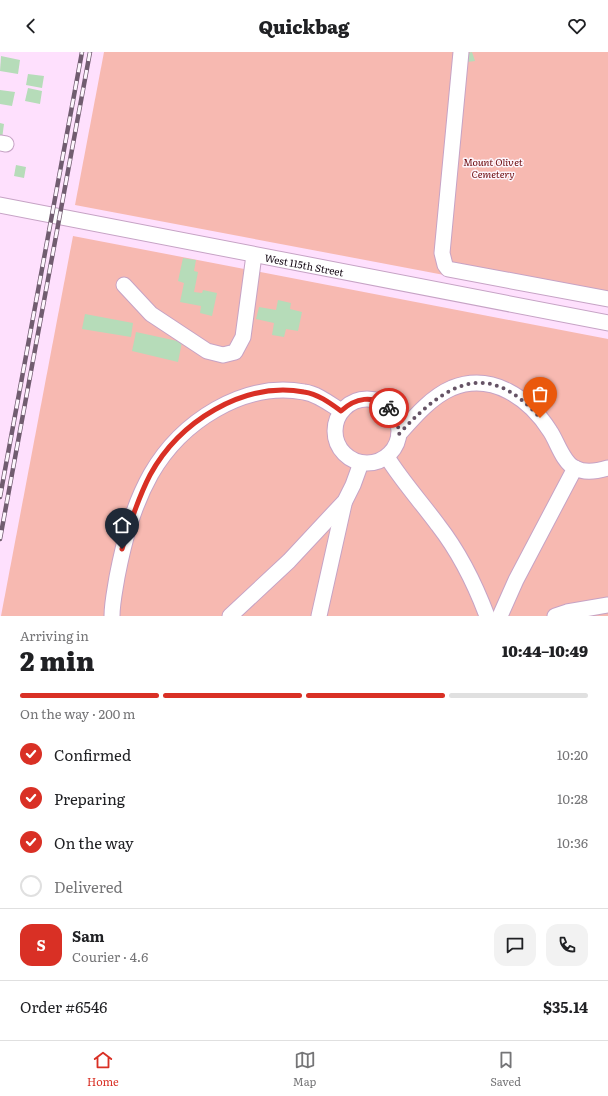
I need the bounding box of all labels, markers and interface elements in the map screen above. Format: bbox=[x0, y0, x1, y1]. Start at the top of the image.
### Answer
text: Quickbag bbox=[258, 13, 350, 40]
icon: back bbox=[20, 15, 42, 37]
icon: heart bbox=[566, 15, 588, 37]
park label: Mount Olivet Cemetery bbox=[463, 154, 523, 181]
street label: West 115th Street bbox=[264, 249, 345, 279]
pin bbox=[523, 377, 557, 418]
icon: bag bbox=[529, 383, 551, 405]
courier bbox=[369, 388, 409, 428]
icon: bike bbox=[378, 397, 400, 419]
pin bbox=[105, 508, 139, 549]
icon: home bbox=[111, 514, 133, 536]
text: Arriving in bbox=[20, 626, 89, 645]
text: 10:44–10:49 bbox=[502, 639, 588, 662]
text: 2 min bbox=[20, 640, 95, 679]
text: On the way · 200 m bbox=[20, 704, 135, 723]
icon: check bbox=[20, 743, 42, 765]
text: Confirmed bbox=[54, 743, 131, 766]
text: 10:20 bbox=[557, 745, 588, 764]
icon: check bbox=[20, 787, 42, 809]
text: Preparing bbox=[54, 787, 125, 810]
text: 10:28 bbox=[557, 789, 588, 808]
icon: check bbox=[20, 831, 42, 853]
text: On the way bbox=[54, 831, 134, 854]
text: 10:36 bbox=[557, 833, 588, 852]
text: Delivered bbox=[54, 875, 123, 898]
text: Sam bbox=[72, 924, 105, 947]
button: chat bbox=[494, 924, 536, 966]
button: phone bbox=[546, 924, 588, 966]
text: S bbox=[36, 933, 46, 956]
text: Courier · 4.6 bbox=[72, 947, 148, 966]
text: Order #6546 bbox=[20, 995, 107, 1018]
text: $35.14 bbox=[543, 995, 588, 1018]
tab: Home bbox=[87, 1049, 119, 1089]
tab: Map bbox=[293, 1049, 316, 1089]
tab: Saved bbox=[490, 1049, 521, 1089]

